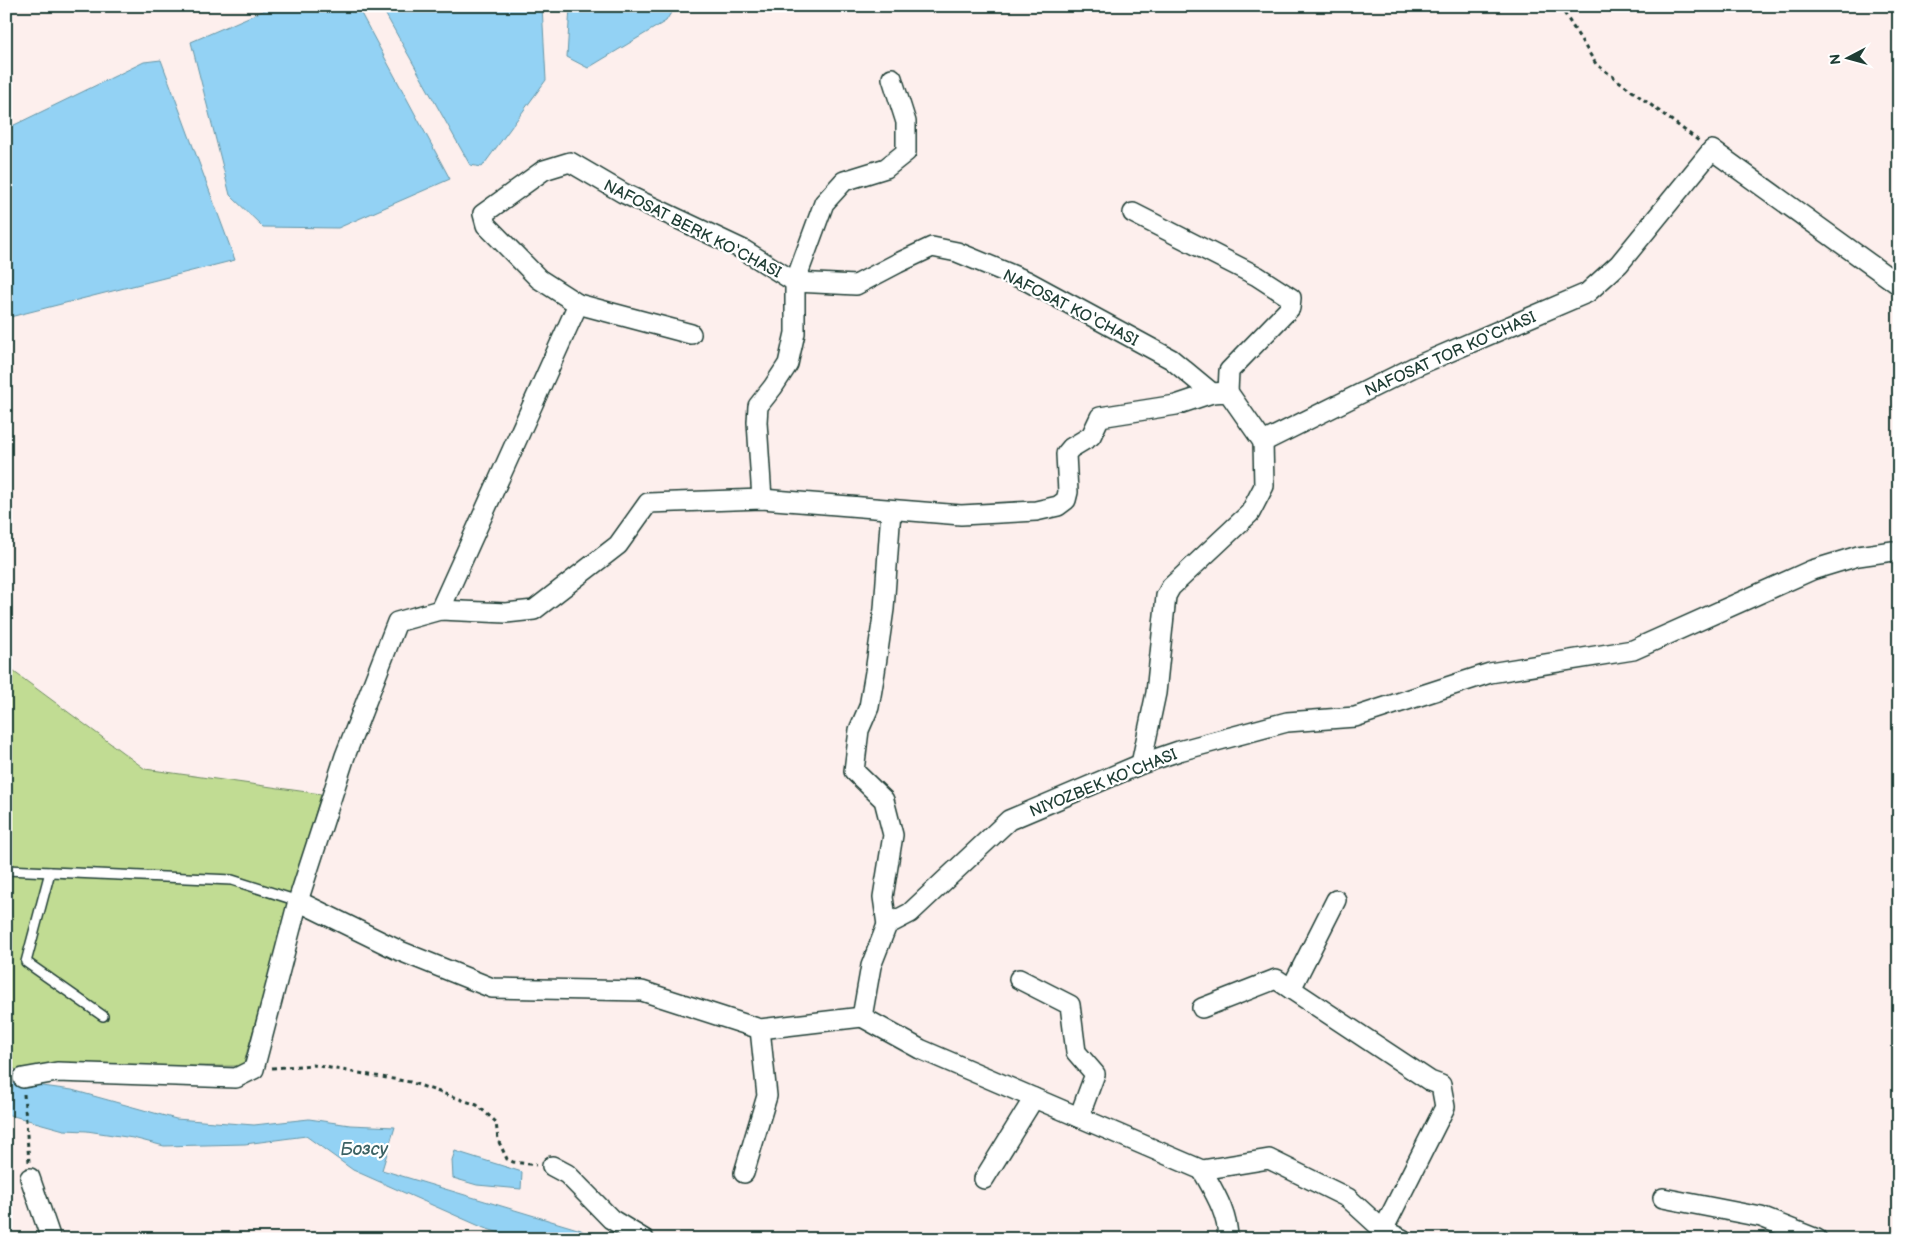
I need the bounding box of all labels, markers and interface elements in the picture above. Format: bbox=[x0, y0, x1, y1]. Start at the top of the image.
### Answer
north arrow bbox=[1822, 32, 1872, 82]
text: N bbox=[1827, 53, 1845, 65]
street label: NAFOSAT BERK KO‘CHASI bbox=[600, 176, 784, 283]
street label: NAFOSAT KO‘CHASI bbox=[999, 266, 1141, 351]
street label: NAFOSAT TOR KO‘CHASI bbox=[1362, 308, 1539, 401]
street label: NIYOZBEK KO‘CHASI bbox=[1027, 745, 1180, 822]
water label: Бозсу bbox=[340, 1139, 389, 1160]

